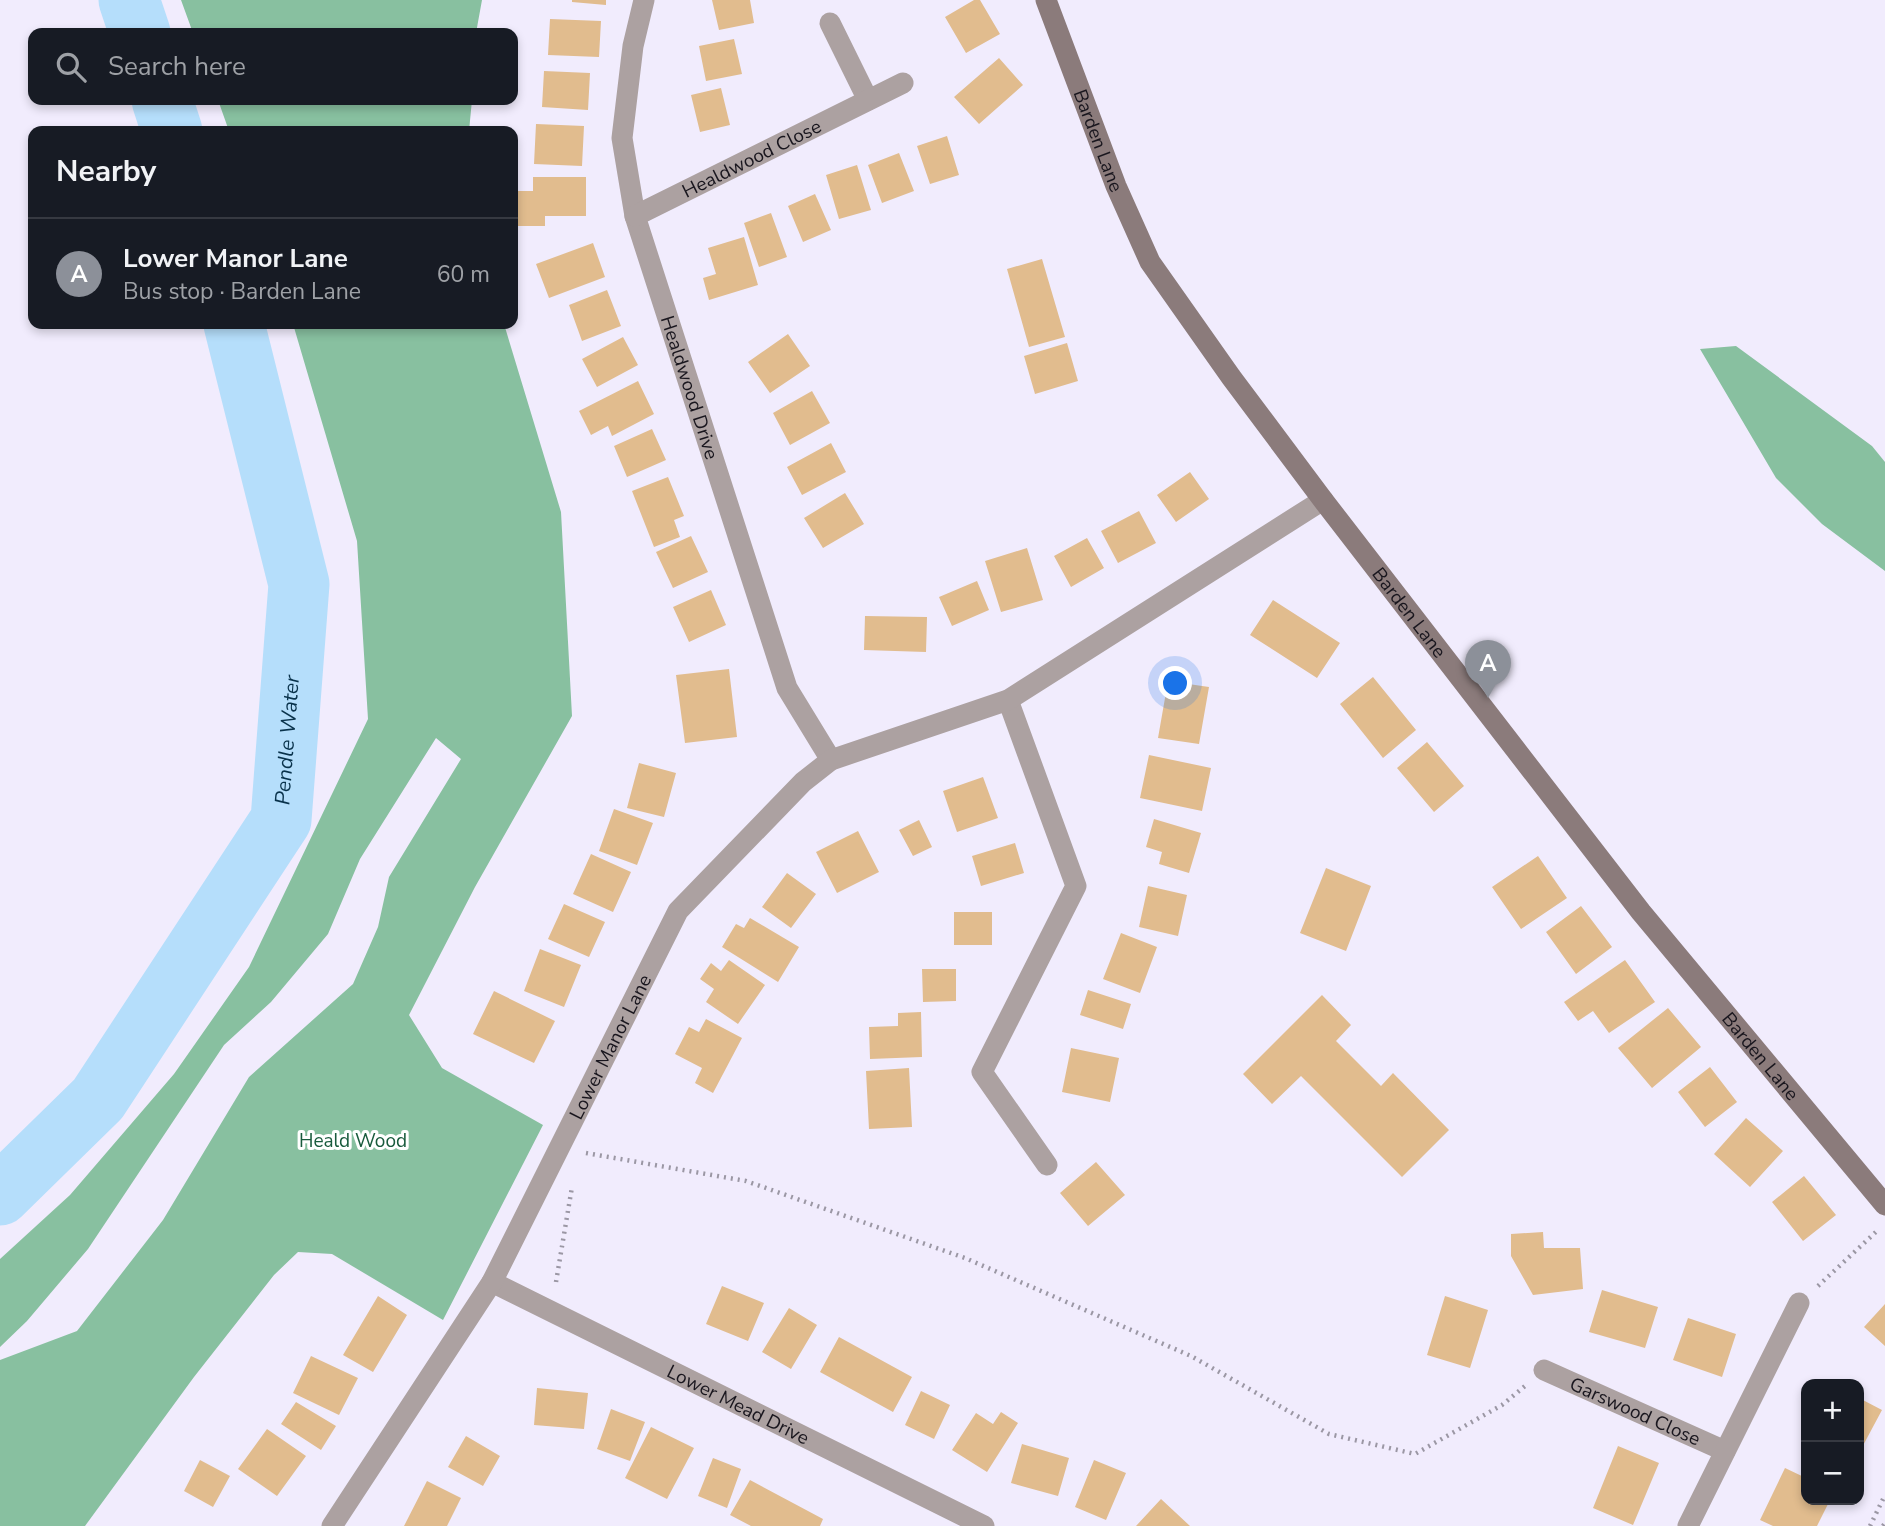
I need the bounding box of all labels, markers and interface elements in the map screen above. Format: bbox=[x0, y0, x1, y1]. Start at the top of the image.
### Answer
search box bbox=[28, 28, 518, 105]
icon: search bbox=[52, 48, 90, 86]
text: Search here bbox=[108, 49, 246, 84]
street label: Barden Lane bbox=[1067, 86, 1129, 196]
street label: Healdwood Close bbox=[678, 114, 826, 205]
text: Nearby bbox=[56, 151, 156, 192]
text: Lower Manor Lane bbox=[123, 241, 348, 276]
text: A bbox=[70, 259, 88, 290]
text: 60 m bbox=[437, 259, 490, 290]
text: Bus stop · Barden Lane bbox=[123, 276, 361, 307]
street label: Healdwood Drive bbox=[654, 313, 724, 463]
street label: Barden Lane bbox=[1366, 562, 1452, 663]
pin: A bbox=[1465, 640, 1511, 698]
your location bbox=[1158, 666, 1192, 700]
water label: Pendle Water bbox=[268, 674, 306, 806]
street label: Lower Manor Lane bbox=[564, 970, 658, 1124]
street label: Barden Lane bbox=[1716, 1007, 1805, 1106]
park label: Heald Wood bbox=[299, 1128, 407, 1154]
street label: Lower Mead Drive bbox=[662, 1359, 814, 1451]
street label: Garswood Close bbox=[1565, 1371, 1704, 1452]
map controls bbox=[1801, 1379, 1864, 1505]
button: + bbox=[1801, 1379, 1864, 1442]
button: − bbox=[1801, 1442, 1864, 1505]

